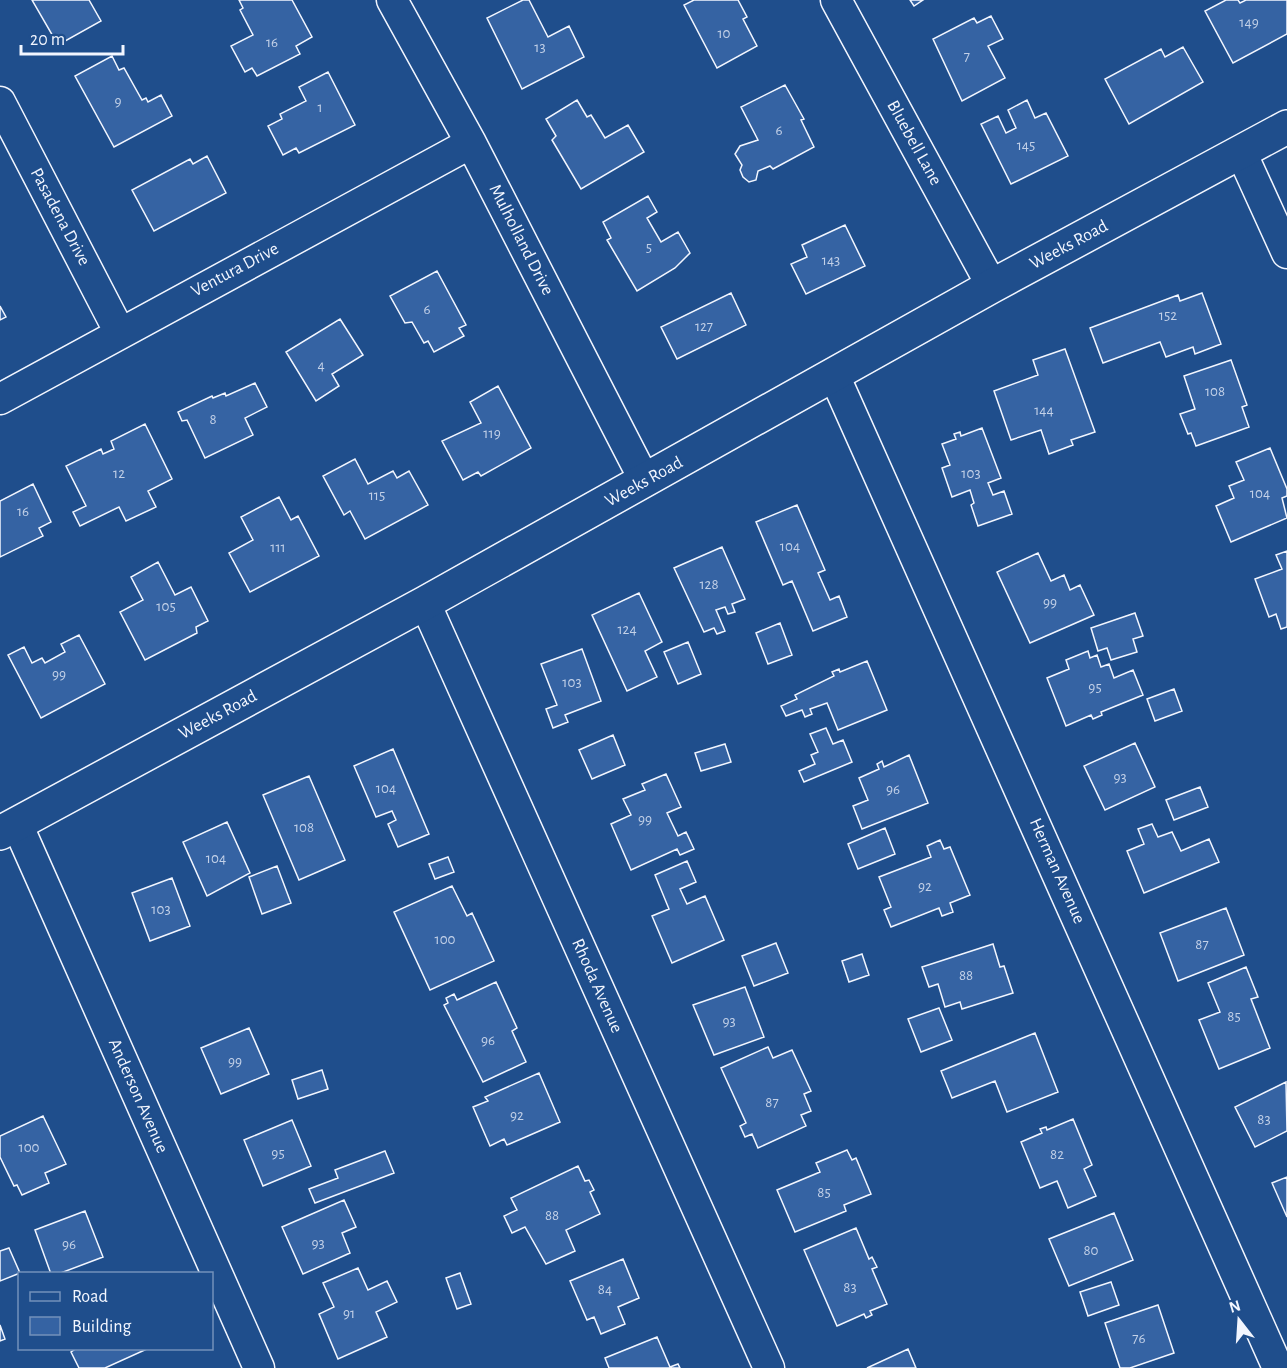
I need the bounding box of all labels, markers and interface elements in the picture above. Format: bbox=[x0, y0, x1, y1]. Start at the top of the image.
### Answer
house number: 149 bbox=[1239, 15, 1259, 30]
scale bar bbox=[21, 18, 123, 56]
house number: 10 bbox=[717, 26, 731, 41]
text: 20 m bbox=[30, 31, 65, 49]
house number: 16 bbox=[266, 35, 278, 50]
house number: 13 bbox=[534, 40, 546, 55]
house number: 7 bbox=[964, 49, 970, 64]
house number: 9 bbox=[114, 94, 122, 109]
street label: Bluebell Lane bbox=[883, 97, 945, 189]
house number: 1 bbox=[317, 100, 323, 115]
house number: 6 bbox=[775, 123, 783, 138]
house number: 145 bbox=[1017, 138, 1035, 153]
street label: Pasadena Drive bbox=[27, 165, 93, 269]
street label: Mulholland Drive bbox=[485, 182, 557, 298]
street label: Weeks Road bbox=[1027, 217, 1111, 273]
street label: Ventura Drive bbox=[188, 240, 282, 300]
house number: 5 bbox=[646, 240, 652, 255]
house number: 143 bbox=[822, 253, 840, 268]
house number: 6 bbox=[423, 302, 431, 317]
house number: 152 bbox=[1159, 308, 1177, 323]
house number: 127 bbox=[695, 319, 713, 334]
house number: 4 bbox=[317, 358, 325, 373]
house number: 108 bbox=[1205, 384, 1225, 399]
house number: 144 bbox=[1034, 403, 1054, 418]
house number: 8 bbox=[209, 412, 217, 427]
house number: 119 bbox=[483, 426, 501, 441]
street label: Weeks Road bbox=[602, 453, 686, 511]
house number: 12 bbox=[113, 466, 125, 481]
house number: 103 bbox=[961, 466, 981, 481]
house number: 104 bbox=[1250, 486, 1270, 501]
house number: 115 bbox=[369, 488, 385, 503]
house number: 16 bbox=[17, 504, 29, 519]
house number: 104 bbox=[780, 539, 800, 554]
house number: 111 bbox=[270, 540, 286, 555]
house number: 128 bbox=[699, 577, 719, 592]
house number: 99 bbox=[1043, 595, 1057, 610]
house number: 105 bbox=[156, 599, 176, 614]
house number: 124 bbox=[617, 622, 637, 637]
house number: 99 bbox=[52, 667, 66, 682]
house number: 103 bbox=[562, 675, 582, 690]
house number: 95 bbox=[1088, 680, 1102, 695]
street label: Weeks Road bbox=[176, 687, 260, 743]
house number: 93 bbox=[1113, 770, 1127, 785]
house number: 104 bbox=[376, 781, 396, 796]
house number: 96 bbox=[886, 782, 900, 797]
house number: 99 bbox=[638, 812, 652, 827]
street label: Herman Avenue bbox=[1026, 816, 1088, 926]
house number: 108 bbox=[294, 820, 314, 835]
house number: 104 bbox=[206, 851, 226, 866]
house number: 92 bbox=[918, 879, 932, 894]
house number: 103 bbox=[151, 902, 171, 917]
house number: 100 bbox=[434, 932, 456, 947]
street label: Rhoda Avenue bbox=[568, 936, 626, 1036]
house number: 87 bbox=[1195, 937, 1209, 952]
house number: 88 bbox=[959, 968, 973, 983]
house number: 85 bbox=[1227, 1009, 1241, 1024]
house number: 93 bbox=[722, 1014, 736, 1029]
house number: 96 bbox=[481, 1033, 495, 1048]
street label: Anderson Avenue bbox=[105, 1036, 171, 1156]
house number: 99 bbox=[228, 1054, 242, 1069]
house number: 87 bbox=[765, 1095, 779, 1110]
house number: 92 bbox=[510, 1108, 524, 1123]
house number: 83 bbox=[1257, 1112, 1271, 1127]
house number: 100 bbox=[18, 1140, 40, 1155]
house number: 95 bbox=[271, 1146, 285, 1161]
house number: 82 bbox=[1050, 1147, 1064, 1162]
house number: 85 bbox=[817, 1185, 831, 1200]
house number: 88 bbox=[545, 1208, 559, 1223]
house number: 93 bbox=[311, 1236, 325, 1251]
house number: 96 bbox=[62, 1237, 76, 1252]
house number: 80 bbox=[1083, 1243, 1099, 1258]
legend bbox=[18, 1272, 213, 1350]
house number: 83 bbox=[843, 1280, 857, 1295]
house number: 84 bbox=[598, 1282, 612, 1297]
text: Road bbox=[72, 1288, 108, 1306]
north arrow bbox=[1209, 1290, 1269, 1350]
text: N bbox=[1227, 1297, 1243, 1316]
house number: 91 bbox=[343, 1306, 355, 1321]
text: Building bbox=[72, 1318, 132, 1336]
house number: 76 bbox=[1132, 1331, 1146, 1346]

